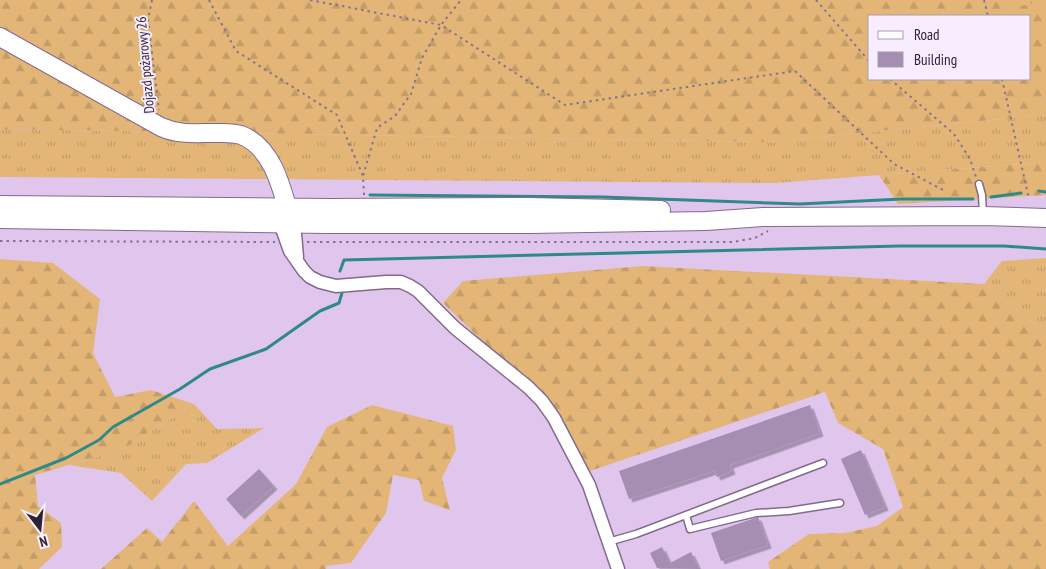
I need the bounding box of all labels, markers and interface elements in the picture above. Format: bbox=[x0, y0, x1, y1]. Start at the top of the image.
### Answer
legend bbox=[868, 15, 1031, 80]
street label: Dojazd pożarowy 26 bbox=[132, 16, 158, 114]
text: Road bbox=[914, 25, 940, 44]
text: Building bbox=[914, 50, 957, 69]
north arrow bbox=[15, 504, 65, 554]
text: N bbox=[37, 532, 50, 551]

